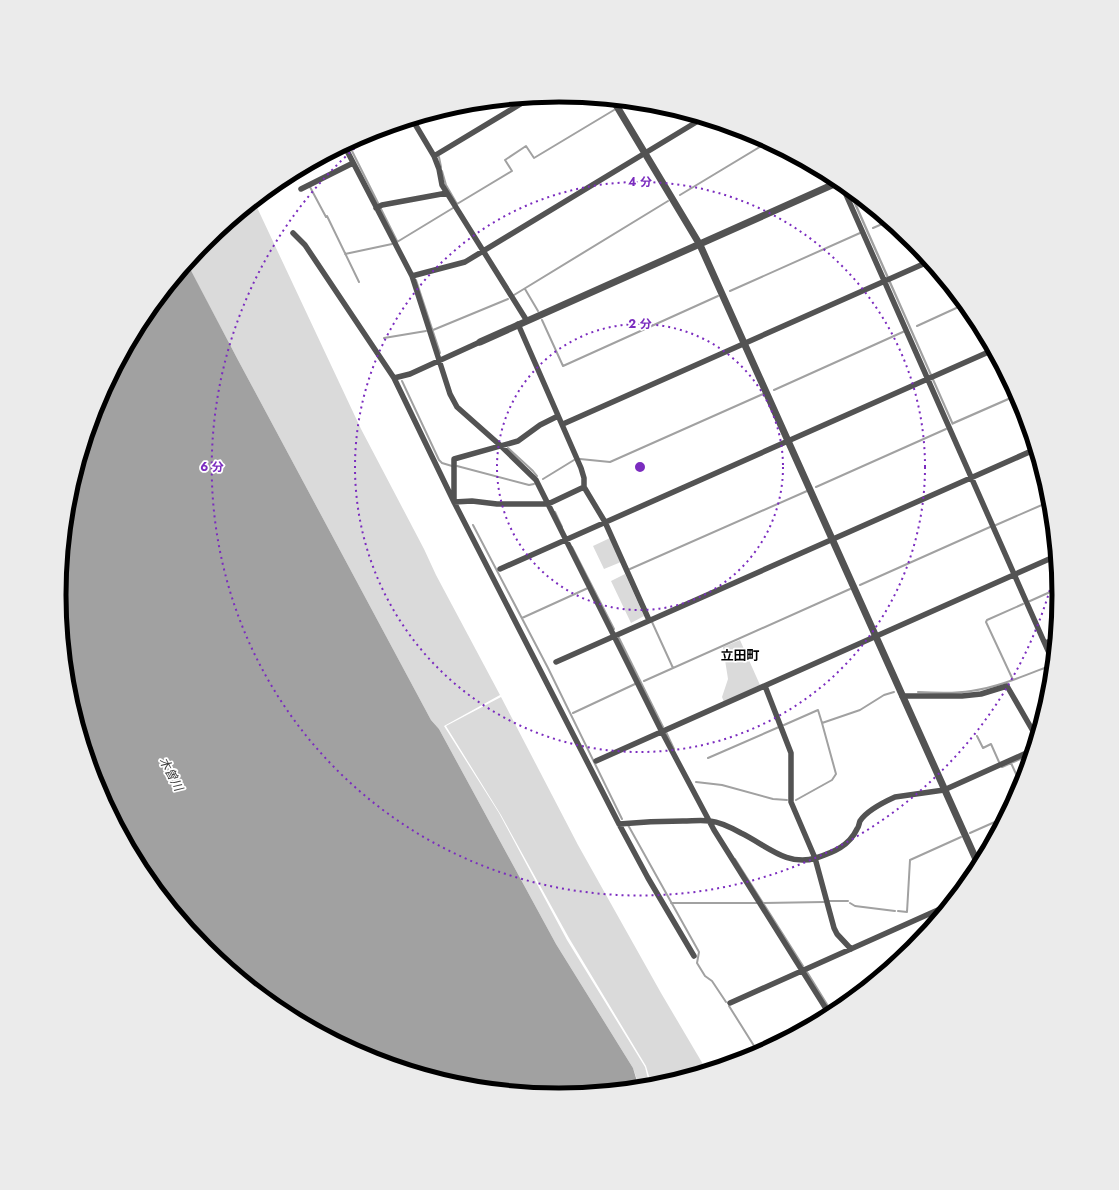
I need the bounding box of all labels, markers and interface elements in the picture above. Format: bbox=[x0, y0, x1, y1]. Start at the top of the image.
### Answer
text: 4 分 bbox=[628, 173, 652, 191]
text: 2 分 bbox=[628, 315, 652, 333]
text: 6 分 bbox=[200, 458, 224, 476]
centre of rings bbox=[633, 460, 647, 474]
district label: 立田町 bbox=[720, 646, 760, 665]
water label: 木曽川 bbox=[155, 754, 188, 796]

